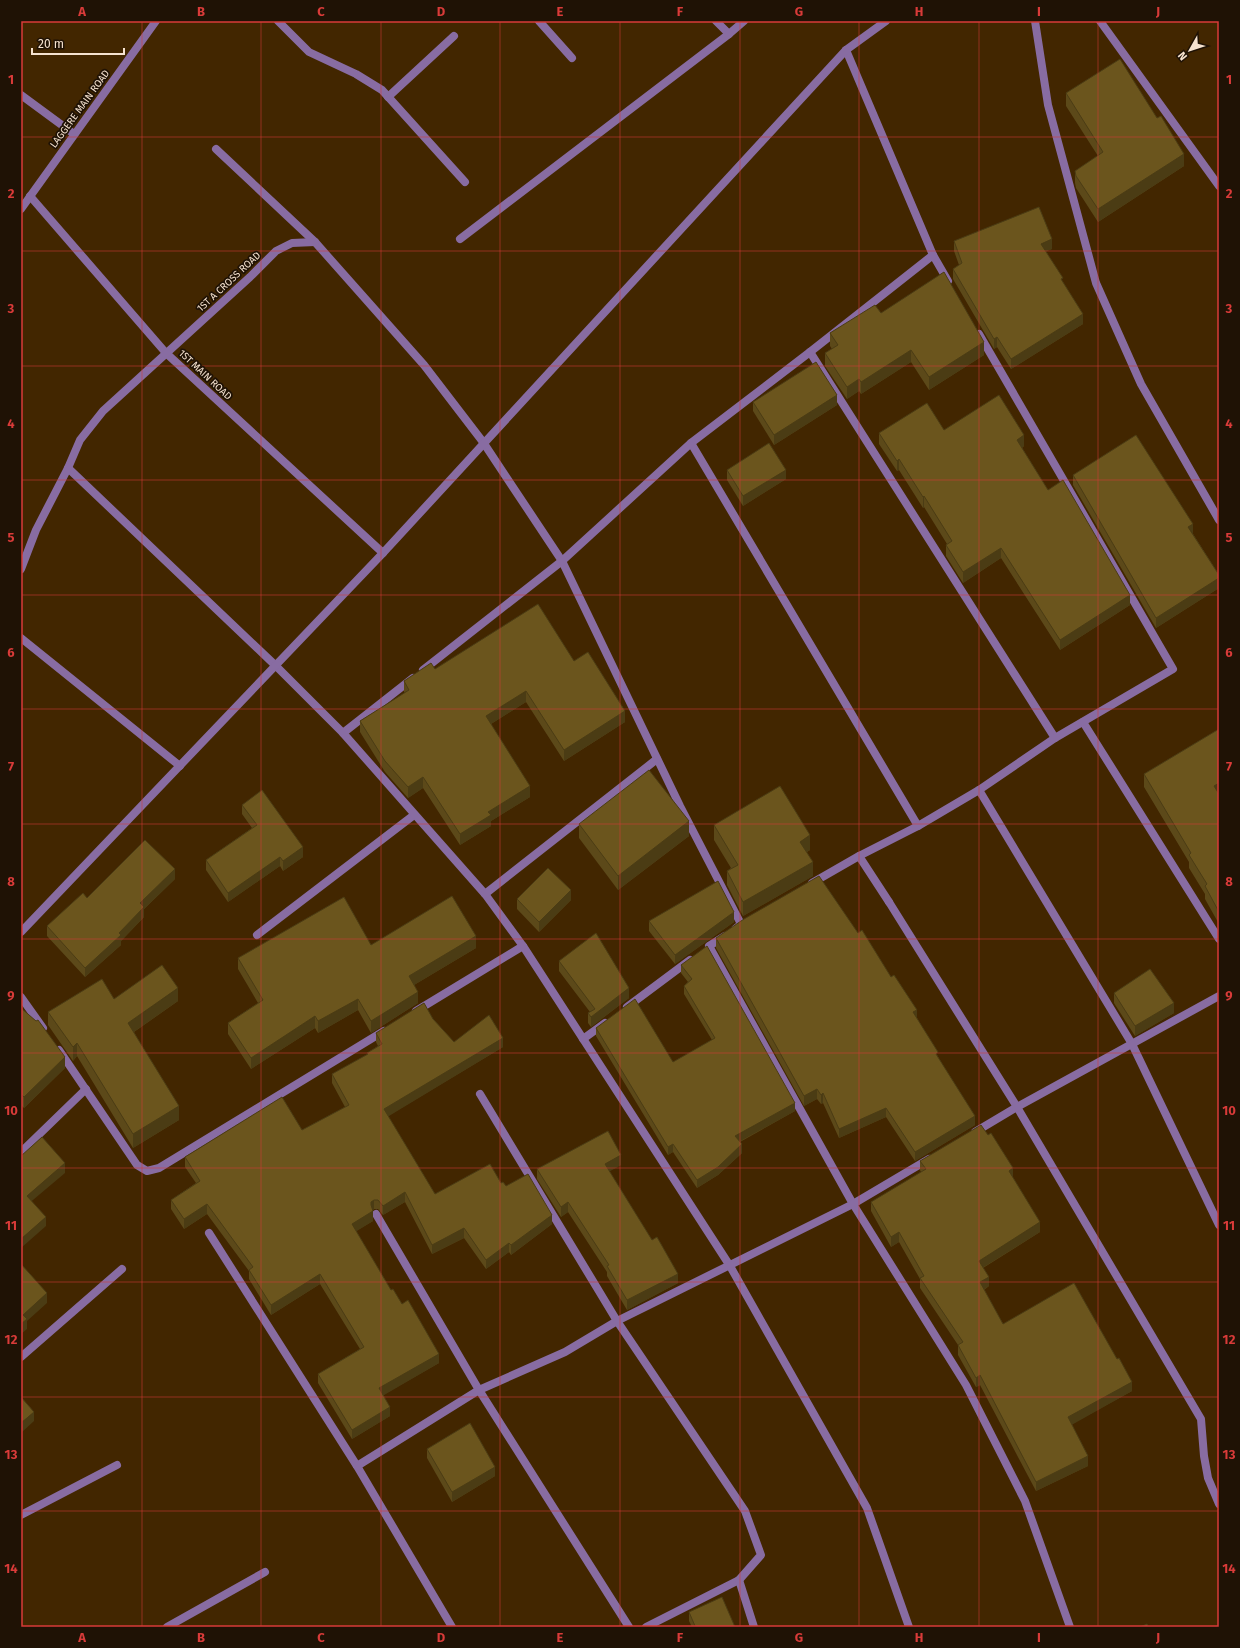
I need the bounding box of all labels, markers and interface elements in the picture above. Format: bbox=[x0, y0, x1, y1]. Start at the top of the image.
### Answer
text: A bbox=[77, 4, 86, 19]
text: B bbox=[197, 4, 205, 19]
text: C bbox=[317, 4, 325, 19]
text: D bbox=[437, 4, 446, 19]
text: E bbox=[557, 4, 564, 19]
text: F bbox=[677, 4, 684, 19]
text: G bbox=[795, 4, 803, 19]
text: H bbox=[915, 4, 923, 19]
text: I bbox=[1037, 4, 1041, 19]
text: J bbox=[1155, 4, 1160, 19]
scale bar bbox=[32, 30, 124, 56]
north arrow bbox=[1170, 30, 1210, 70]
text: 20 m bbox=[38, 37, 64, 51]
text: N bbox=[1175, 49, 1190, 63]
street label: LAGGERE MAIN ROAD bbox=[48, 68, 112, 150]
text: 1 bbox=[8, 72, 14, 87]
text: 1 bbox=[1226, 72, 1232, 87]
text: 2 bbox=[8, 186, 15, 201]
text: 2 bbox=[1226, 186, 1233, 201]
street label: 1ST A CROSS ROAD bbox=[195, 249, 263, 315]
text: 3 bbox=[7, 301, 15, 316]
text: 3 bbox=[1225, 301, 1233, 316]
street label: 1ST MAIN ROAD bbox=[176, 347, 234, 403]
text: 4 bbox=[7, 416, 15, 431]
text: 4 bbox=[1225, 416, 1233, 431]
text: 5 bbox=[8, 530, 15, 545]
text: 5 bbox=[1226, 530, 1233, 545]
text: 6 bbox=[7, 645, 15, 660]
text: 6 bbox=[1225, 645, 1233, 660]
text: 7 bbox=[8, 759, 14, 774]
text: 7 bbox=[1226, 759, 1232, 774]
text: 8 bbox=[7, 874, 15, 889]
text: 8 bbox=[1225, 874, 1233, 889]
text: 9 bbox=[7, 988, 15, 1003]
text: 9 bbox=[1225, 988, 1233, 1003]
text: 10 bbox=[4, 1103, 18, 1118]
text: 10 bbox=[1222, 1103, 1236, 1118]
text: 11 bbox=[5, 1218, 17, 1233]
text: 11 bbox=[1223, 1218, 1235, 1233]
text: 12 bbox=[5, 1332, 18, 1347]
text: 12 bbox=[1223, 1332, 1236, 1347]
text: 13 bbox=[5, 1447, 18, 1462]
text: 13 bbox=[1223, 1447, 1236, 1462]
text: 14 bbox=[4, 1561, 18, 1576]
text: 14 bbox=[1222, 1561, 1236, 1576]
text: A bbox=[77, 1630, 86, 1645]
text: B bbox=[197, 1630, 205, 1645]
text: C bbox=[317, 1630, 325, 1645]
text: D bbox=[437, 1630, 446, 1645]
text: E bbox=[557, 1630, 564, 1645]
text: F bbox=[677, 1630, 684, 1645]
text: G bbox=[795, 1630, 803, 1645]
text: H bbox=[915, 1630, 923, 1645]
text: I bbox=[1037, 1630, 1041, 1645]
text: J bbox=[1155, 1630, 1160, 1645]

